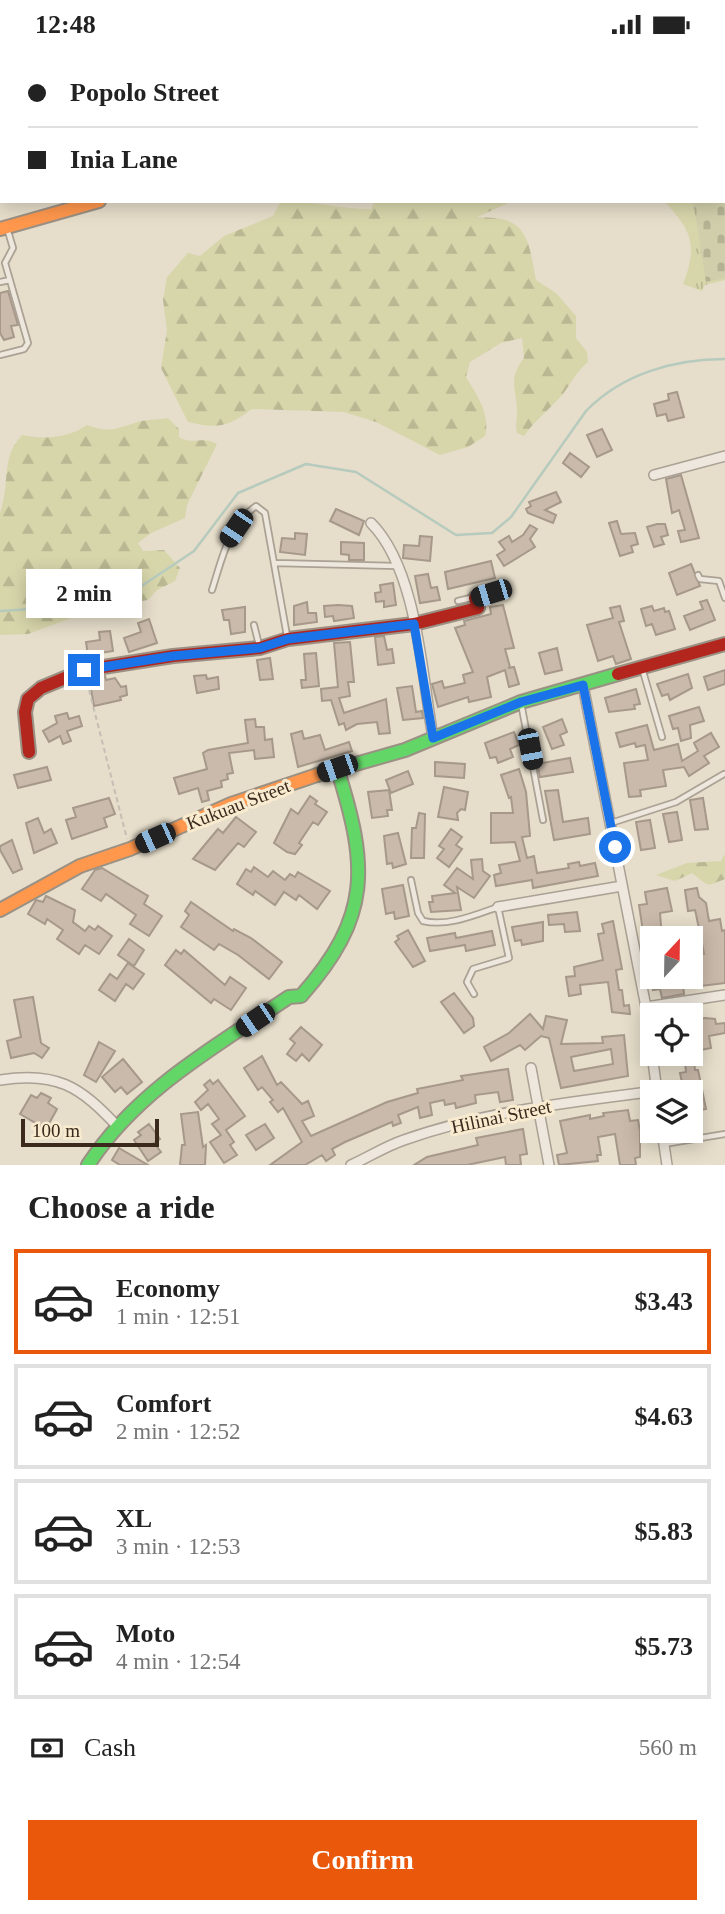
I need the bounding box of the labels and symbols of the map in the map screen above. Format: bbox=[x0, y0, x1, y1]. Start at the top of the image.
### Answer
car bbox=[216, 505, 257, 551]
callout: 2 min bbox=[26, 569, 142, 617]
car bbox=[468, 577, 515, 609]
route end bbox=[68, 654, 100, 686]
car bbox=[516, 726, 545, 772]
car bbox=[314, 751, 361, 785]
street label: Kukuau Street bbox=[183, 775, 294, 834]
car bbox=[132, 820, 179, 856]
route start bbox=[599, 831, 631, 863]
north arrow bbox=[640, 926, 704, 989]
car bbox=[232, 1000, 279, 1040]
street label: Hilinai Street bbox=[449, 1095, 554, 1137]
scale bar bbox=[21, 1116, 159, 1148]

